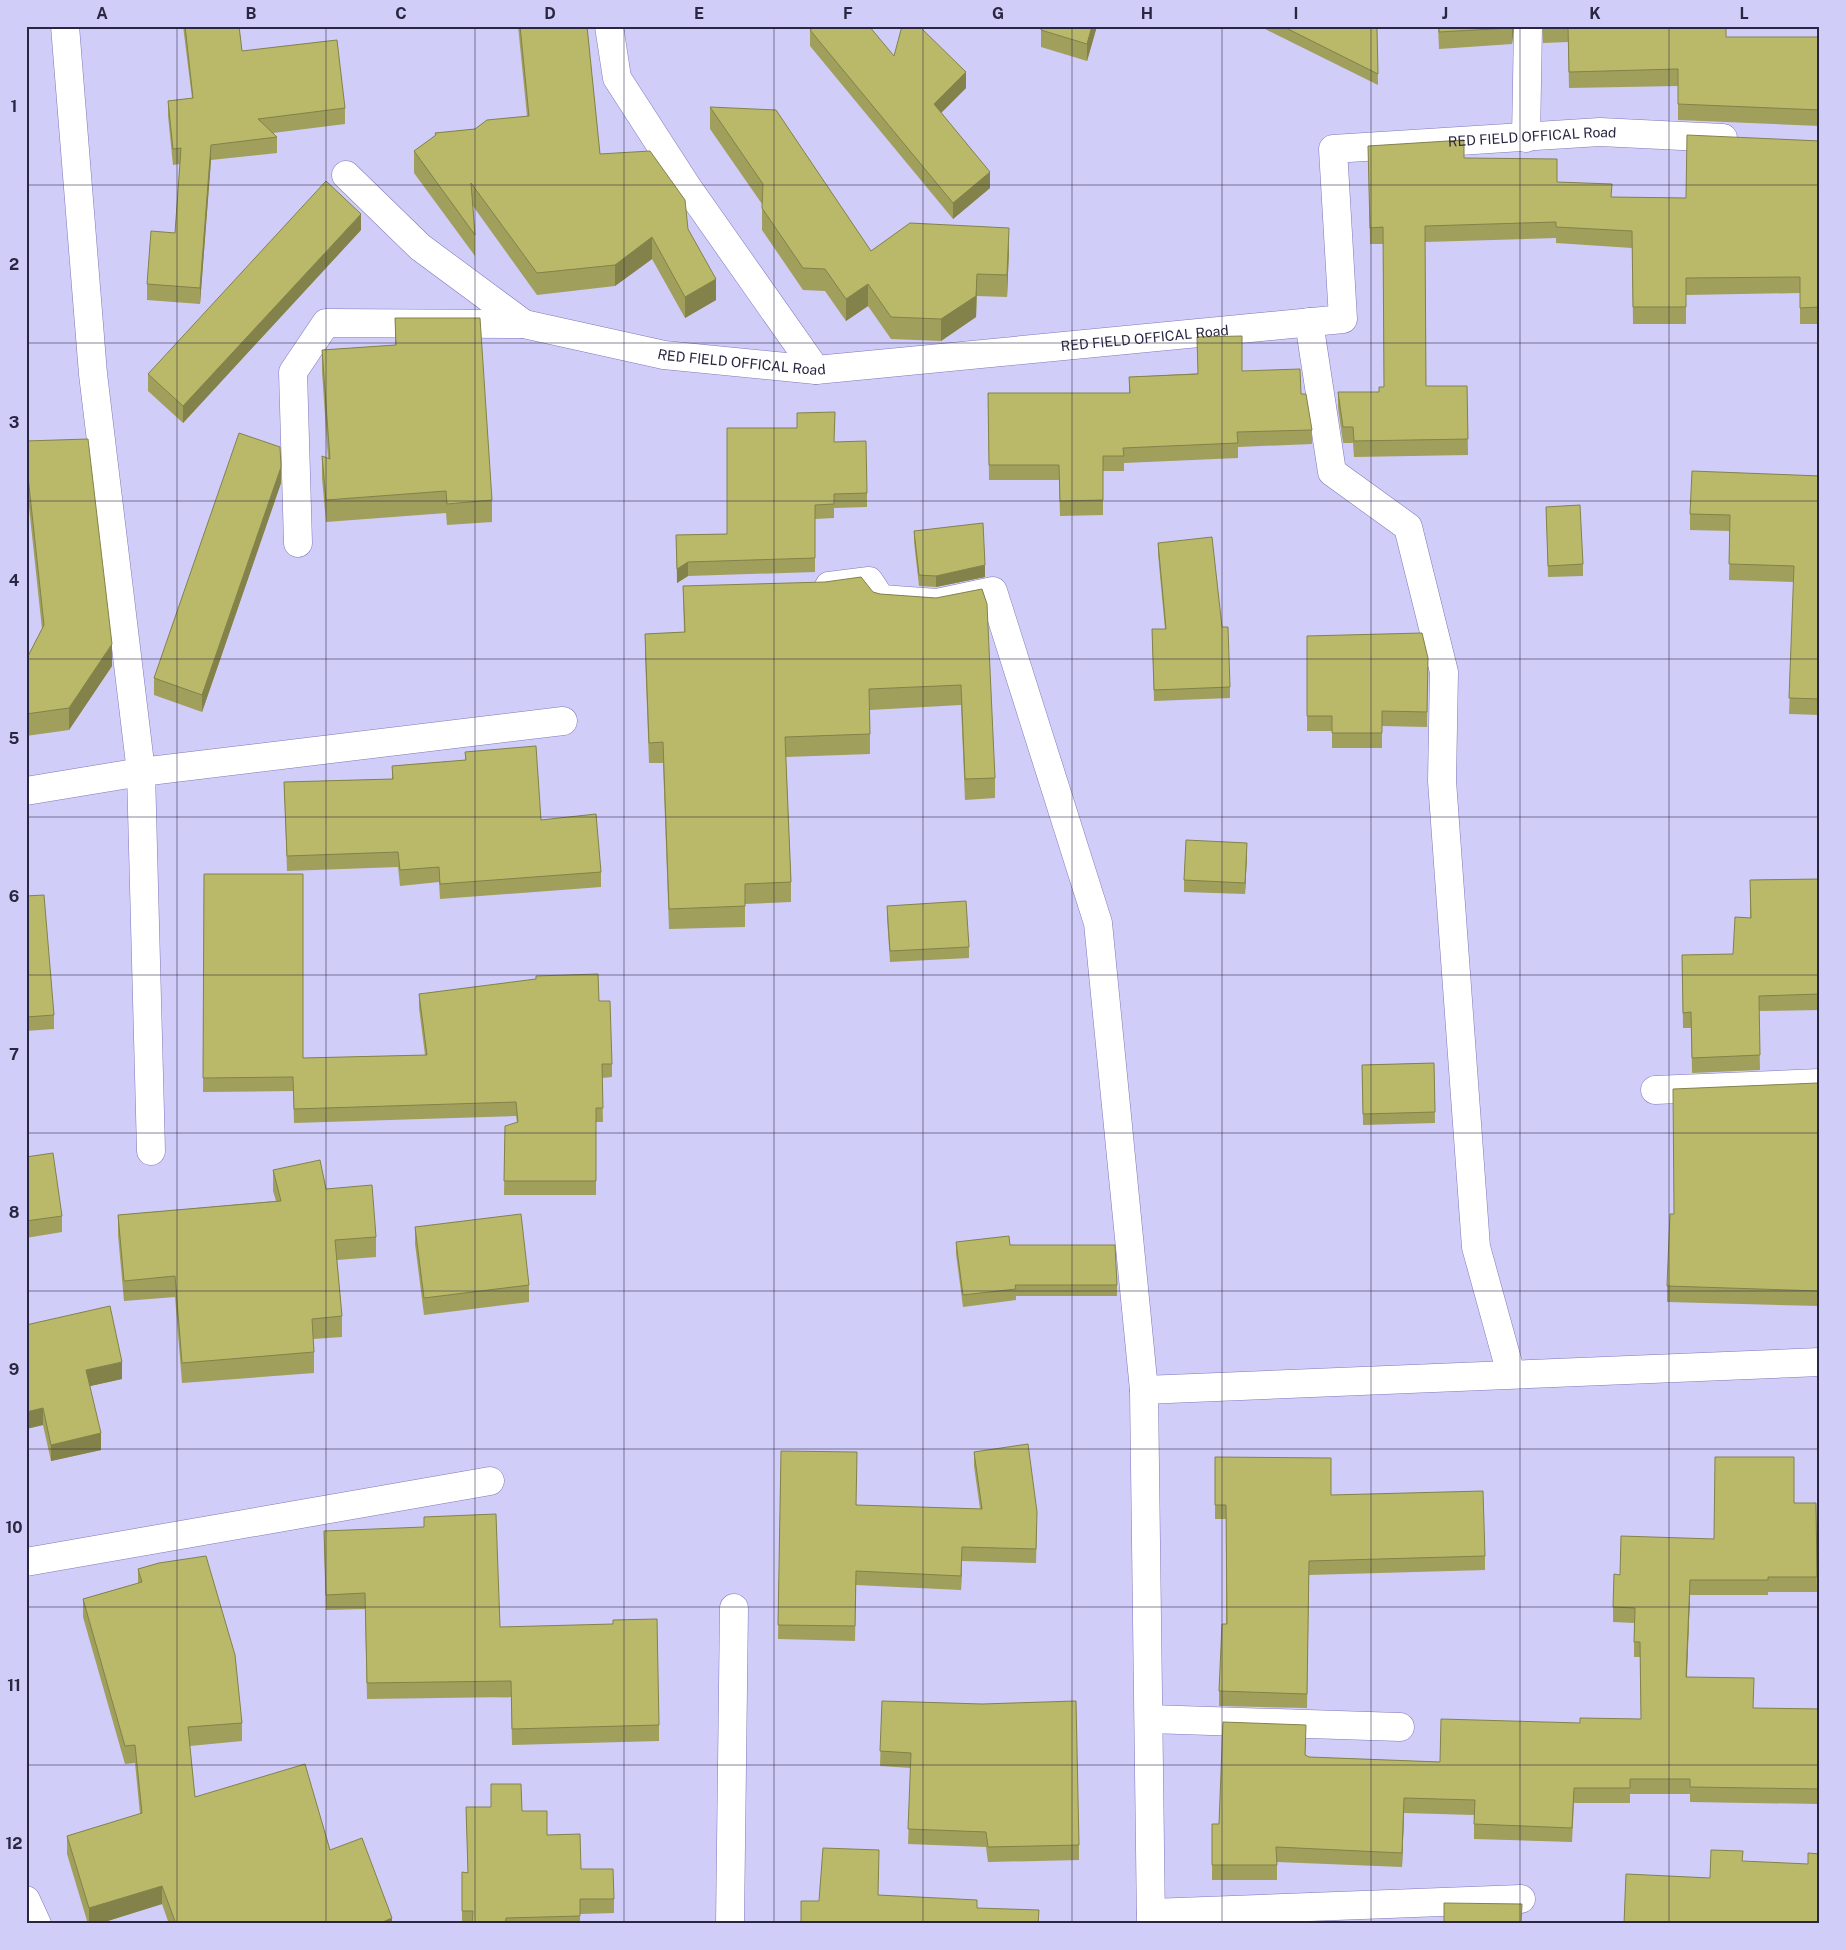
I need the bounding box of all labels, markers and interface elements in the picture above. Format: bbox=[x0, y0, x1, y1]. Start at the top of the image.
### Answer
text: A bbox=[96, 4, 108, 23]
text: B bbox=[246, 4, 257, 23]
text: C bbox=[395, 4, 407, 23]
text: D bbox=[544, 4, 556, 23]
text: E bbox=[694, 4, 704, 23]
text: F bbox=[843, 4, 853, 23]
text: G bbox=[992, 4, 1004, 23]
text: H bbox=[1141, 4, 1153, 23]
text: I bbox=[1294, 4, 1298, 23]
text: J bbox=[1442, 4, 1448, 23]
text: K bbox=[1589, 4, 1601, 23]
text: L bbox=[1739, 4, 1749, 23]
text: 1 bbox=[11, 97, 17, 116]
street label: RED FIELD OFFICAL Road bbox=[1447, 124, 1617, 150]
text: 2 bbox=[9, 255, 19, 274]
street label: RED FIELD OFFICAL Road bbox=[1060, 322, 1229, 354]
street label: RED FIELD OFFICAL Road bbox=[656, 346, 826, 378]
text: 3 bbox=[9, 413, 19, 432]
text: 4 bbox=[9, 571, 20, 590]
text: 5 bbox=[9, 729, 20, 748]
text: 6 bbox=[9, 887, 19, 906]
text: 7 bbox=[9, 1045, 19, 1064]
text: 8 bbox=[9, 1203, 20, 1222]
text: 9 bbox=[9, 1360, 19, 1379]
text: 10 bbox=[5, 1518, 23, 1537]
text: 11 bbox=[7, 1676, 21, 1695]
text: 12 bbox=[5, 1834, 23, 1853]

